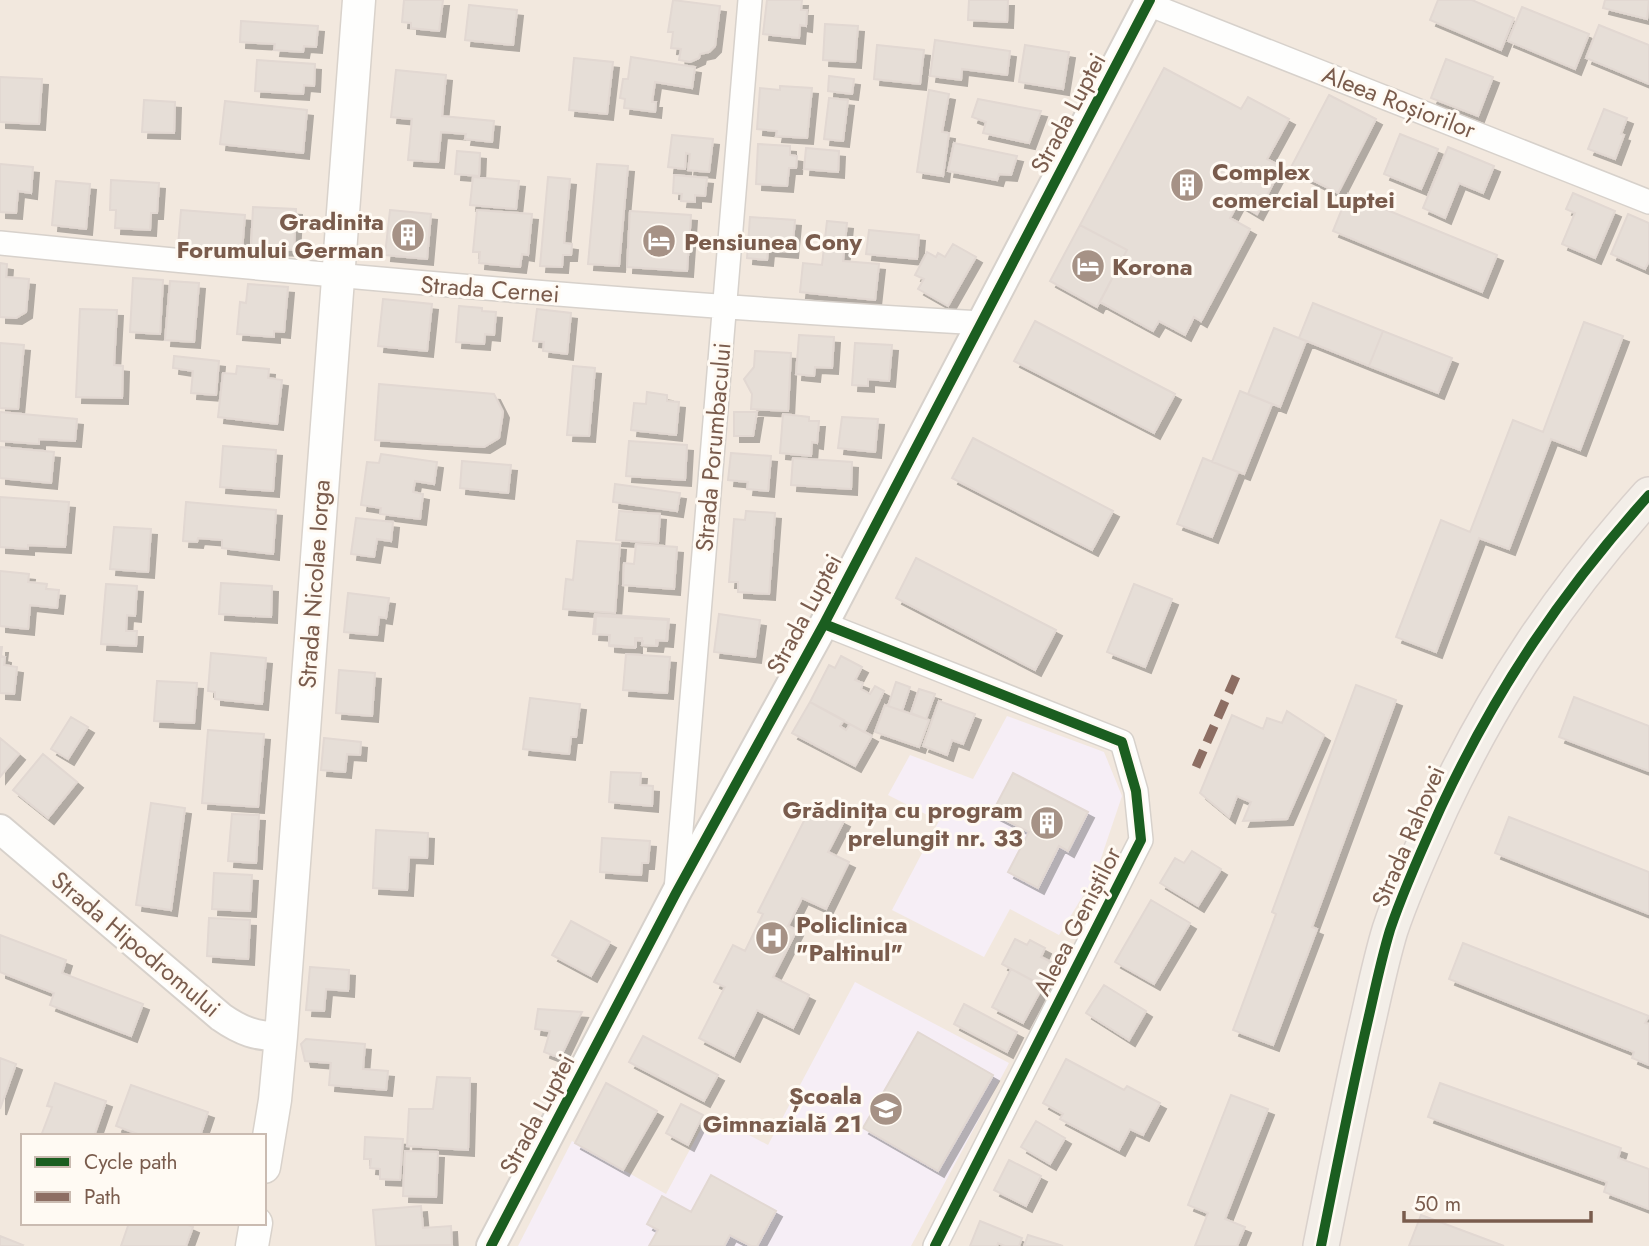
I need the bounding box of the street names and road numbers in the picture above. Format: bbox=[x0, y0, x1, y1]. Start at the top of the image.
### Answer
street label: Strada Luptei bbox=[1022, 46, 1114, 180]
street label: Aleea Roșiorilor bbox=[1317, 57, 1481, 148]
street label: Strada Cernei bbox=[419, 267, 561, 311]
street label: Strada Porumbacului bbox=[686, 341, 740, 553]
street label: Strada Nicolae Iorga bbox=[289, 478, 339, 690]
street label: Strada Luptei bbox=[758, 547, 850, 681]
street label: Strada Rahovei bbox=[1363, 760, 1453, 912]
street label: Aleea Geniștilor bbox=[1024, 840, 1130, 1002]
street label: Strada Hipodromului bbox=[44, 863, 228, 1025]
street label: Strada Luptei bbox=[491, 1047, 583, 1181]

